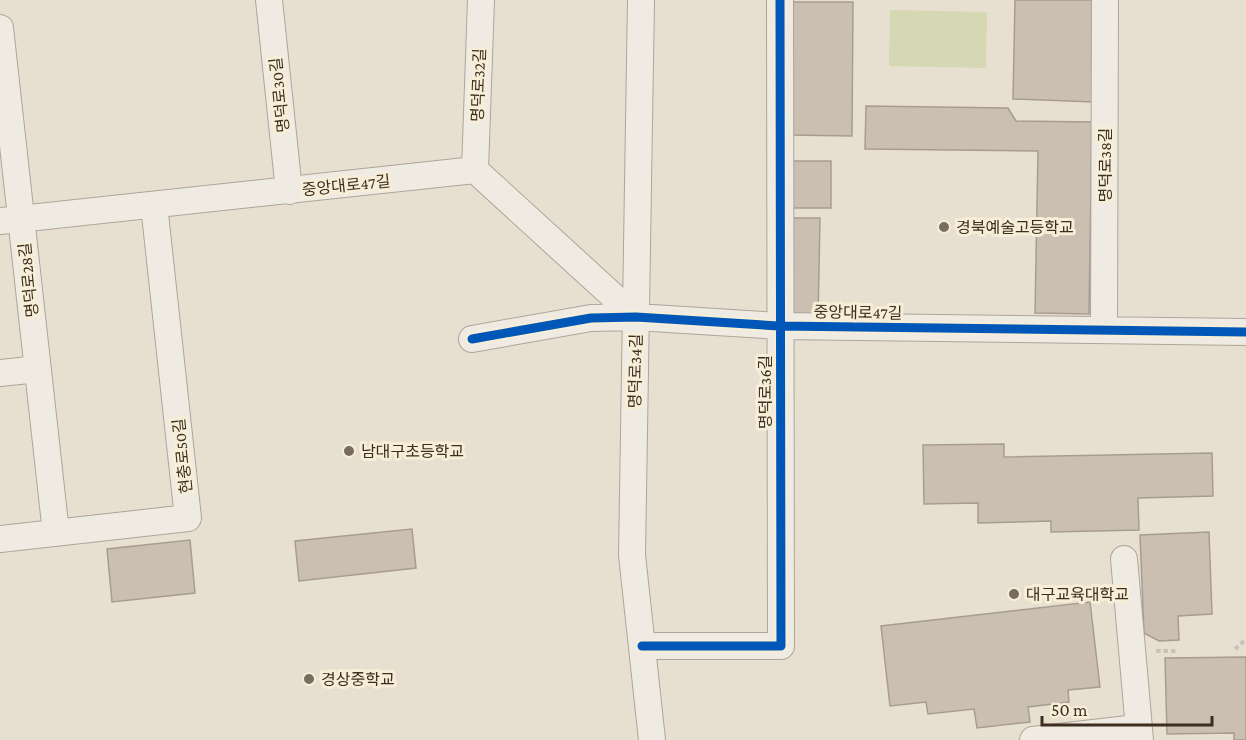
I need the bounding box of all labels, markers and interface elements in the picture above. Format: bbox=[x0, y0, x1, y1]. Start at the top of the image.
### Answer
street label: 명덕로32길 bbox=[469, 48, 488, 122]
street label: 명덕로30길 bbox=[267, 57, 292, 133]
street label: 명덕로38길 bbox=[1097, 127, 1114, 203]
street label: 중앙대로47길 bbox=[301, 172, 391, 199]
place label: 경북예술고등학교 bbox=[956, 219, 1074, 236]
marker: 경북예술고등학교 bbox=[937, 220, 951, 234]
street label: 명덕로28길 bbox=[16, 242, 41, 318]
street label: 중앙대로47길 bbox=[813, 303, 903, 322]
street label: 명덕로34길 bbox=[626, 334, 645, 408]
street label: 명덕로36길 bbox=[757, 355, 774, 429]
street label: 현충로50길 bbox=[170, 418, 195, 494]
place label: 남대구초등학교 bbox=[361, 443, 464, 460]
marker: 남대구초등학교 bbox=[342, 444, 356, 458]
place label: 대구교육대학교 bbox=[1026, 586, 1129, 603]
marker: 대구교육대학교 bbox=[1007, 587, 1021, 601]
place label: 경상중학교 bbox=[321, 671, 395, 688]
marker: 경상중학교 bbox=[302, 672, 316, 686]
scale bar bbox=[1042, 689, 1212, 727]
text: 50 m bbox=[1051, 700, 1088, 720]

